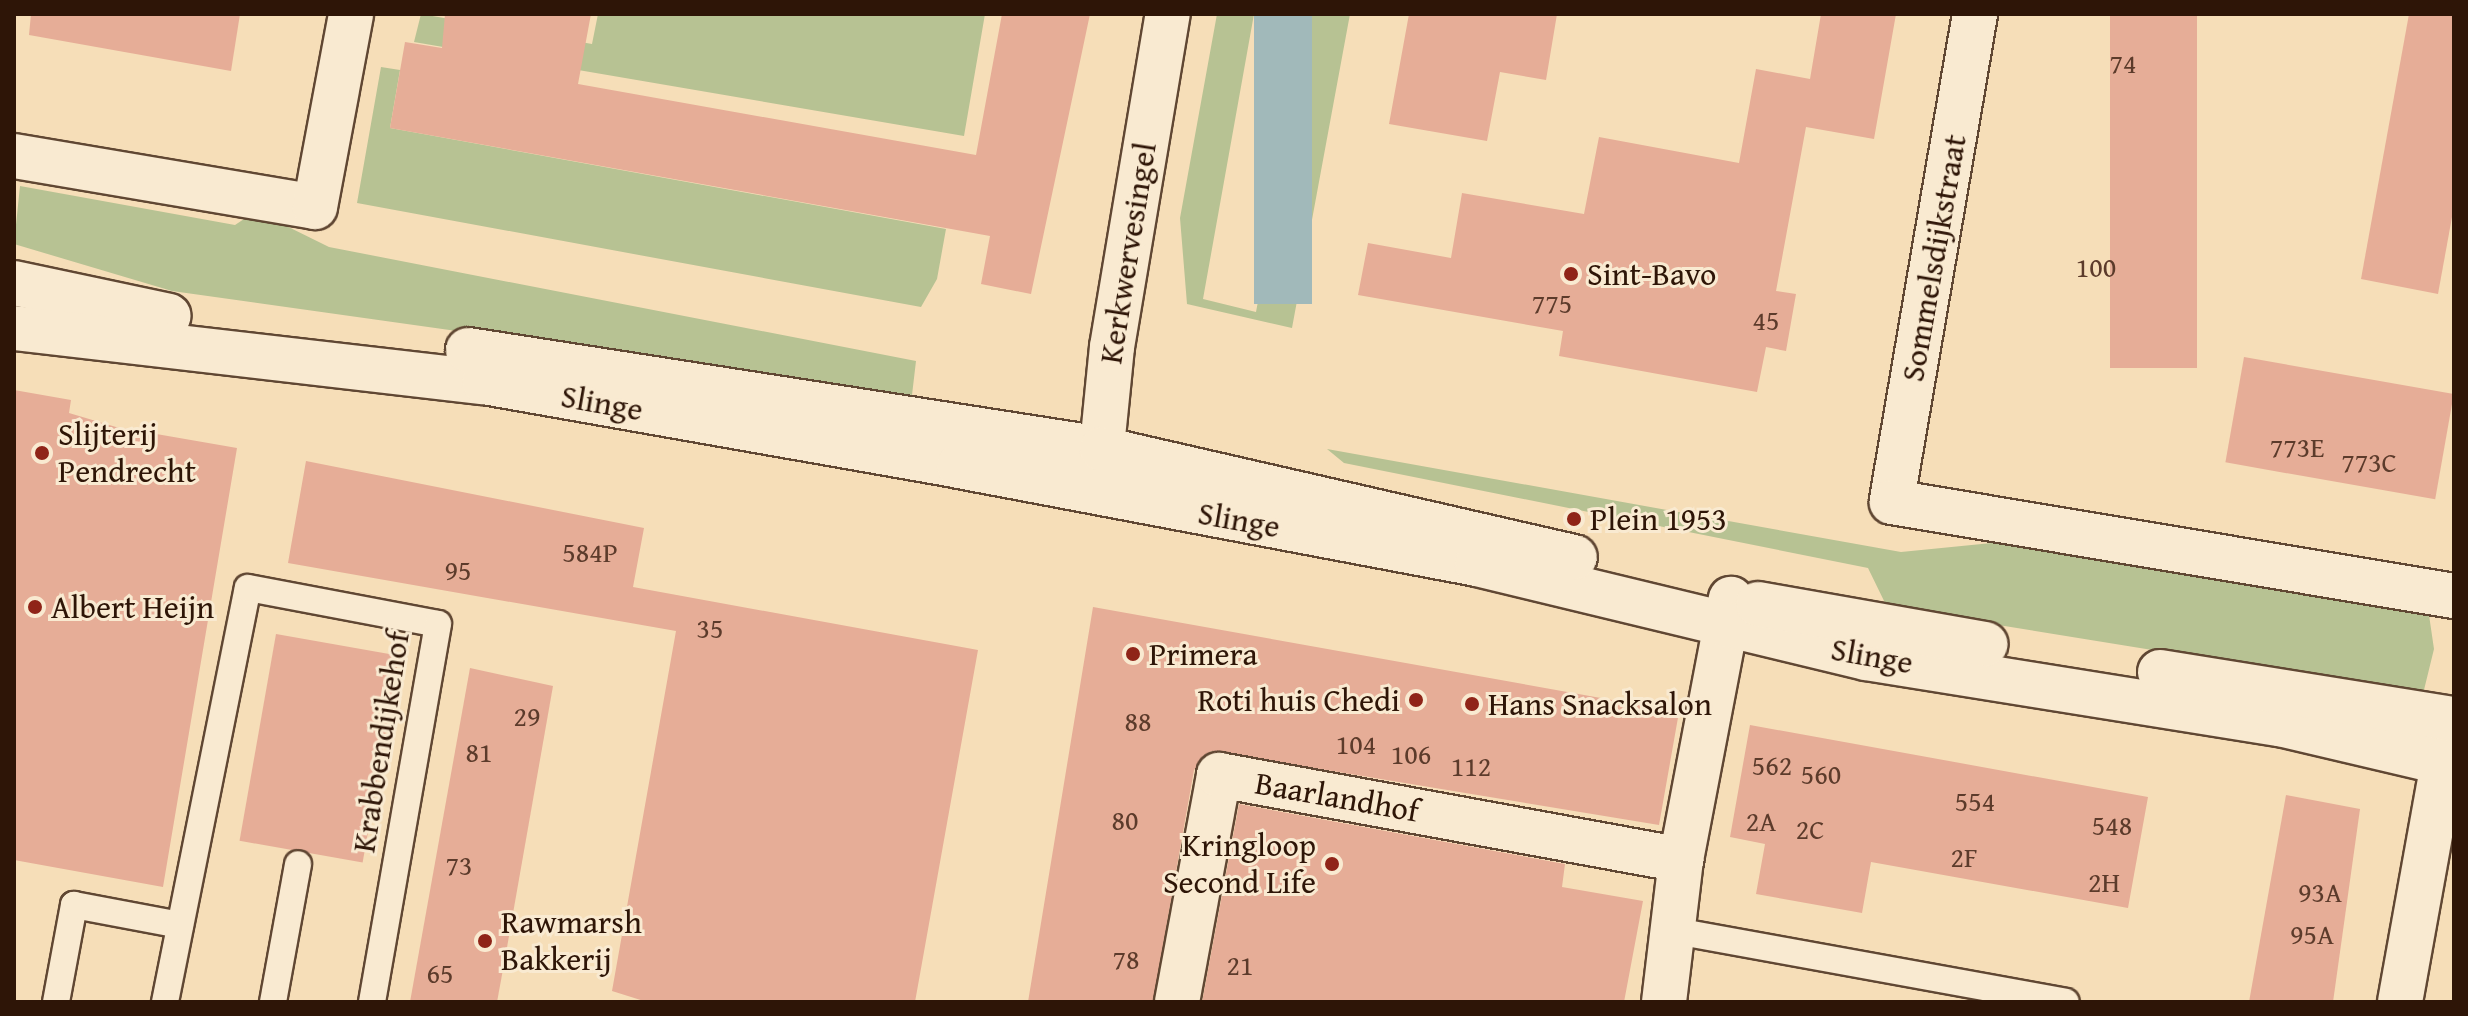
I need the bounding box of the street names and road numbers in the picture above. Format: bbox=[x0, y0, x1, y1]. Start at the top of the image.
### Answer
street label: Sommelsdijkstraat bbox=[1893, 131, 1975, 385]
street label: Kerkwervesingel bbox=[1092, 140, 1164, 366]
street label: Slinge bbox=[558, 377, 646, 429]
street label: Slinge bbox=[1195, 494, 1283, 546]
street label: Krabbendijkehof bbox=[345, 629, 417, 855]
street label: Slinge bbox=[1828, 630, 1916, 682]
street label: Baarlandhof bbox=[1252, 764, 1422, 830]

